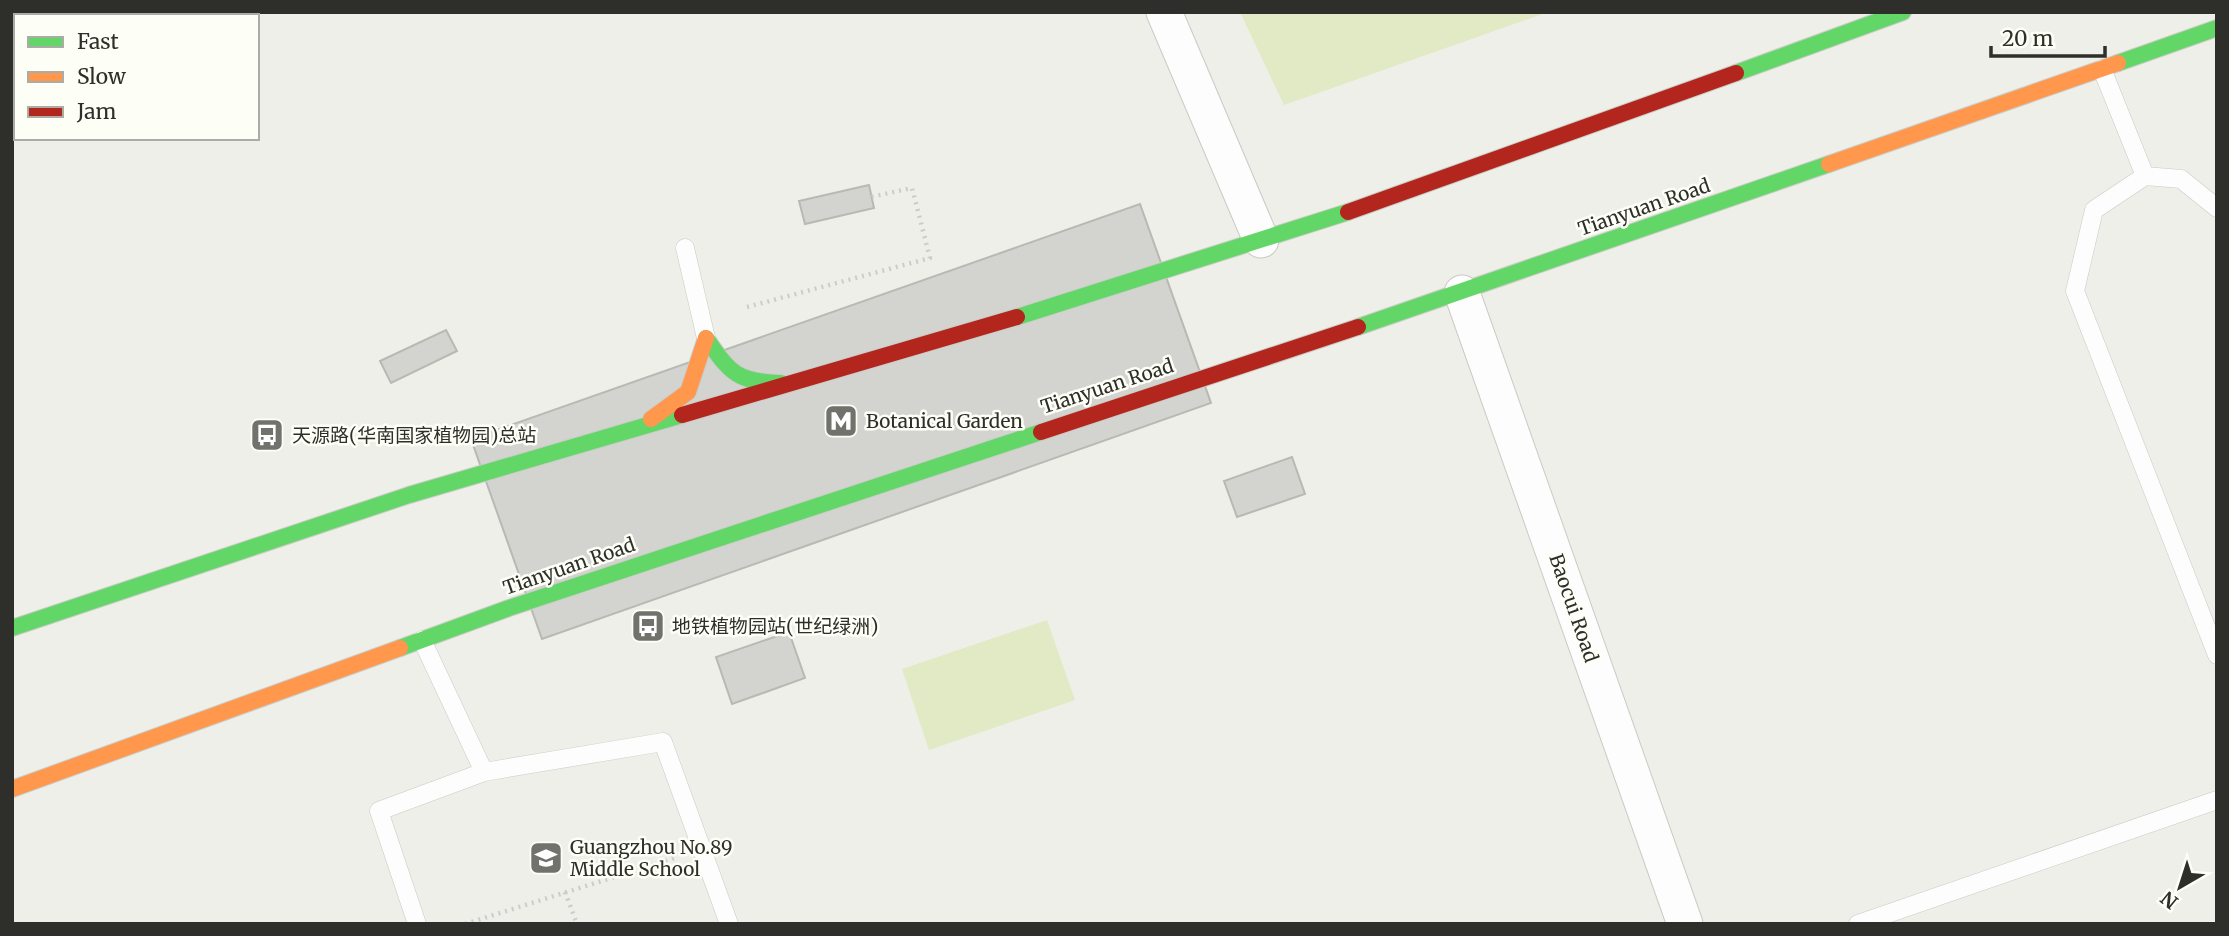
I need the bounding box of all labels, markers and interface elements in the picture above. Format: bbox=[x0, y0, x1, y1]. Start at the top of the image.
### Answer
legend bbox=[14, 14, 259, 140]
scale bar bbox=[1991, 14, 2105, 58]
text: 20 m bbox=[2002, 25, 2054, 52]
text: Fast bbox=[77, 28, 119, 55]
text: Slow bbox=[77, 63, 126, 90]
text: Jam bbox=[76, 98, 116, 125]
street label: Tianyuan Road bbox=[1575, 173, 1713, 241]
street label: Tianyuan Road bbox=[1038, 353, 1176, 419]
metro station icon: Botanical Garden bbox=[822, 402, 860, 440]
place label: Botanical Garden bbox=[866, 409, 1023, 433]
bus stop icon: 天源路(华南国家植物园)总站 bbox=[248, 416, 286, 454]
place label: 天源路(华南国家植物园)总站 bbox=[292, 423, 536, 447]
street label: Tianyuan Road bbox=[500, 532, 638, 600]
street label: Baocui Road bbox=[1544, 551, 1604, 665]
bus stop icon: 地铁植物园站(世纪绿洲) bbox=[629, 607, 667, 645]
place label: 地铁植物园站(世纪绿洲) bbox=[672, 614, 878, 638]
place label: Guangzhou No.89 Middle School bbox=[570, 835, 733, 881]
school or university icon: Guangzhou No.89 Middle School bbox=[527, 839, 565, 877]
north arrow bbox=[2145, 852, 2215, 922]
text: N bbox=[2156, 886, 2183, 914]

